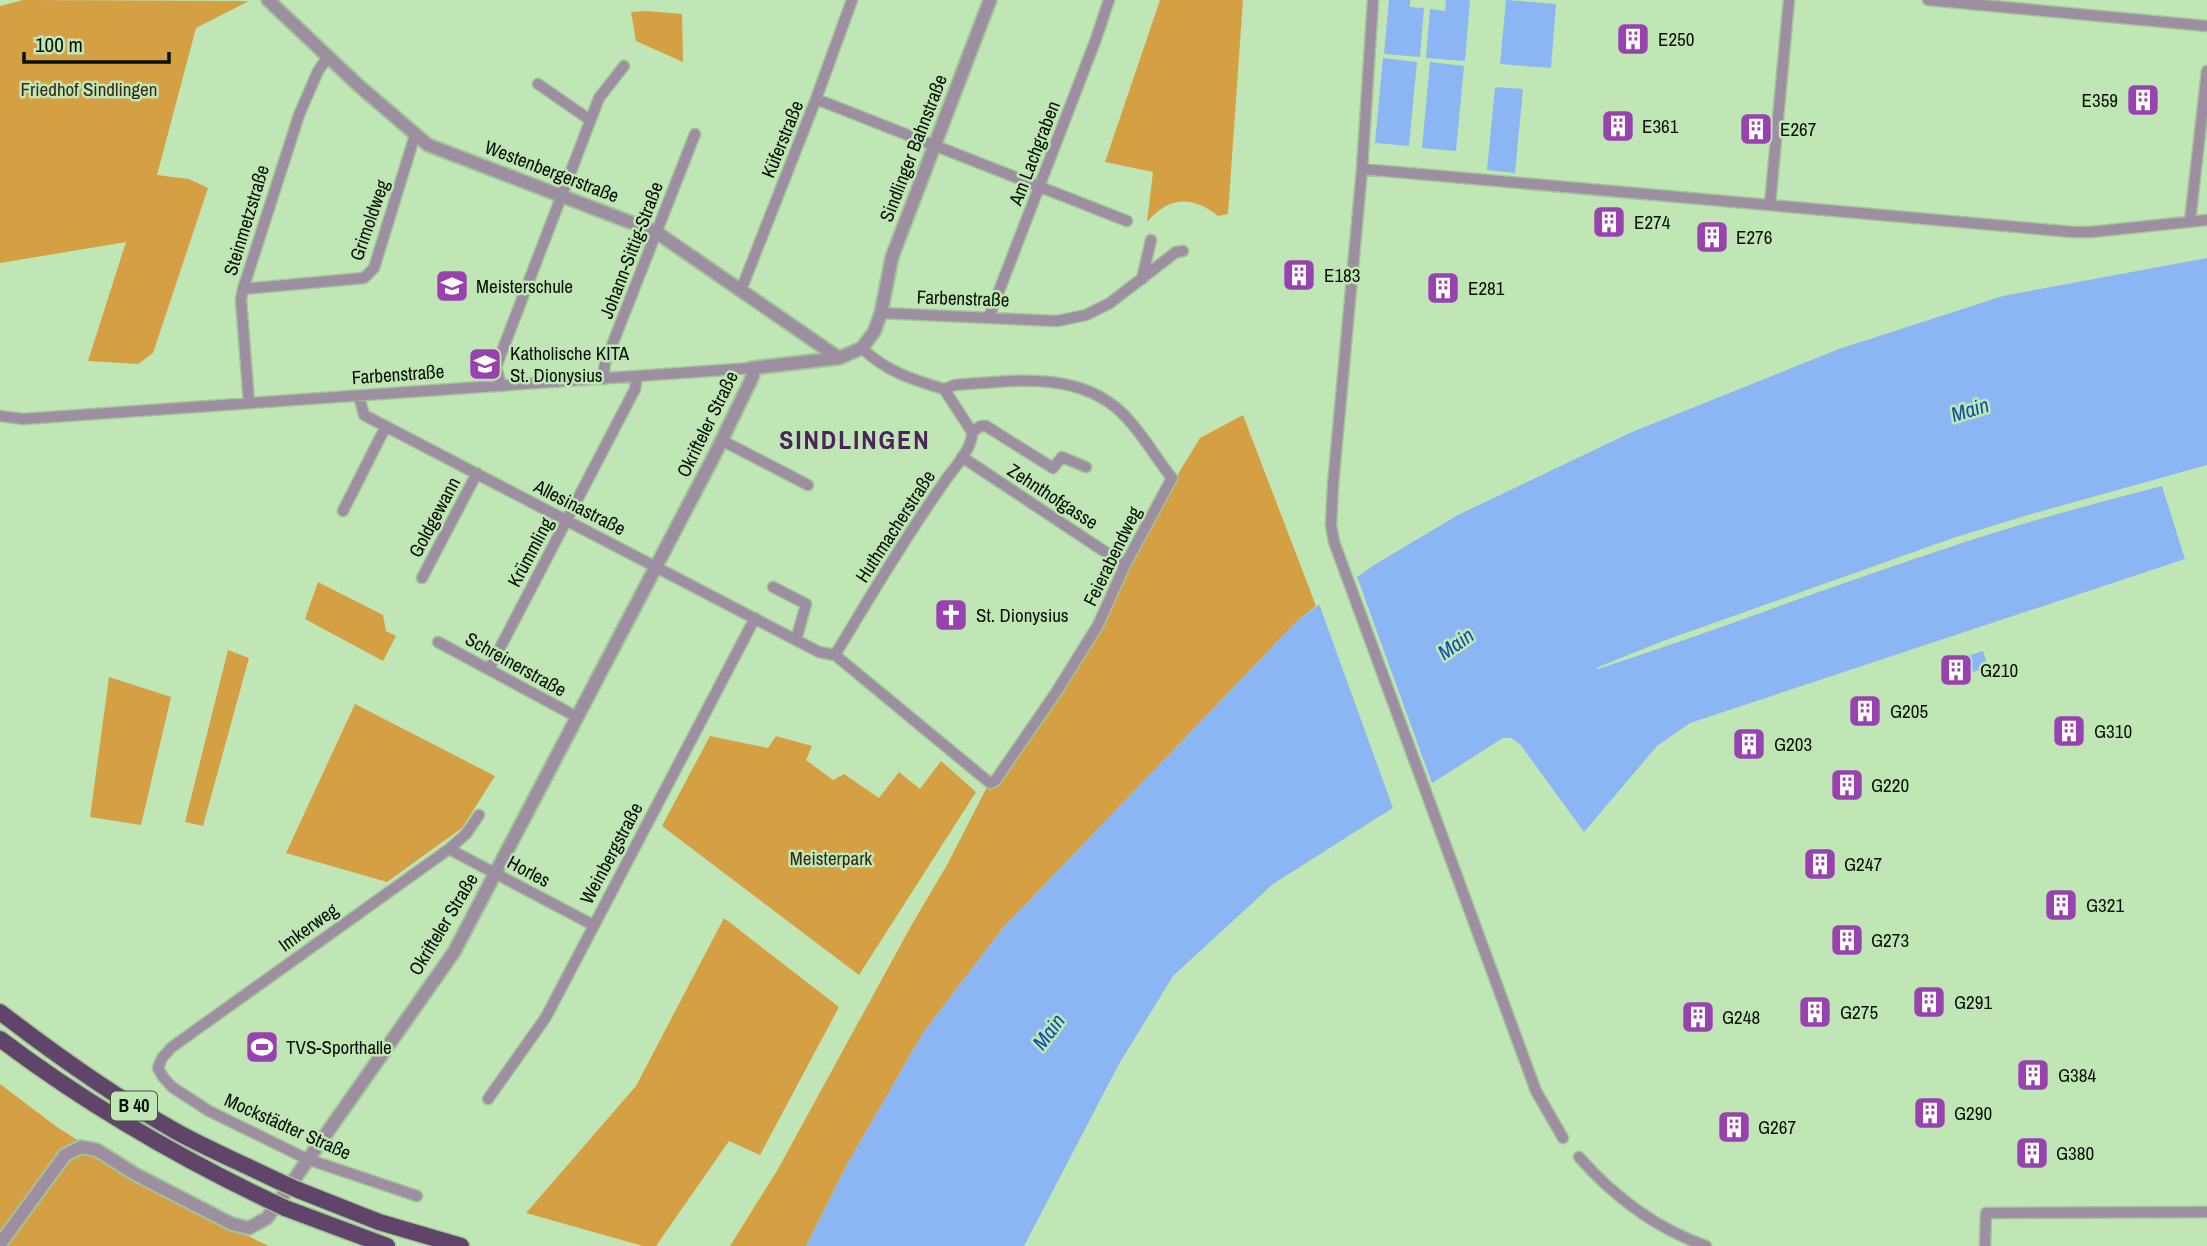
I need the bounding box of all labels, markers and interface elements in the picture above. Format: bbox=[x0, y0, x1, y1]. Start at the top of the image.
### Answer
building icon: E250 bbox=[1614, 20, 1652, 58]
scale bar bbox=[24, 21, 170, 65]
place label: E250 bbox=[1658, 26, 1694, 52]
text: 100 m bbox=[35, 30, 83, 59]
street label: Sindlinger Bahnstraße bbox=[873, 71, 953, 225]
park label: Friedhof Sindlingen bbox=[21, 76, 157, 102]
building icon: E359 bbox=[2124, 81, 2162, 119]
place label: E359 bbox=[2082, 87, 2118, 113]
street label: Küferstraße bbox=[755, 96, 809, 182]
street label: Am Lachgraben bbox=[1002, 97, 1066, 210]
building icon: E361 bbox=[1599, 107, 1637, 145]
building icon: E267 bbox=[1737, 110, 1775, 148]
place label: E361 bbox=[1642, 113, 1679, 139]
place label: E267 bbox=[1780, 116, 1817, 142]
street label: Westenbergerstraße bbox=[481, 133, 623, 209]
street label: Steinmetzstraße bbox=[217, 162, 275, 278]
street label: Grimoldweg bbox=[343, 176, 395, 264]
street label: Johann-Sittig-Straße bbox=[593, 178, 669, 322]
building icon: E274 bbox=[1590, 203, 1628, 241]
place label: E274 bbox=[1634, 209, 1671, 235]
building icon: E276 bbox=[1693, 218, 1731, 256]
place label: E276 bbox=[1736, 224, 1772, 250]
building icon: E183 bbox=[1280, 256, 1318, 294]
place label: E183 bbox=[1324, 262, 1360, 288]
school or university icon: Meisterschule bbox=[433, 267, 471, 305]
building icon: E281 bbox=[1424, 269, 1462, 307]
place label: Meisterschule bbox=[476, 273, 573, 299]
place label: E281 bbox=[1468, 275, 1505, 301]
street label: Farbenstraße bbox=[916, 283, 1010, 313]
place label: Katholische KITA St. Dionysius bbox=[510, 340, 630, 388]
school or university icon: Katholische KITA St. Dionysius bbox=[466, 345, 504, 383]
street label: Farbenstraße bbox=[351, 358, 445, 390]
street label: Okrifteler Straße bbox=[670, 367, 744, 481]
water label: Main bbox=[1947, 390, 1992, 429]
district label: SINDLINGEN bbox=[779, 422, 931, 457]
street label: Zehnthofgasse bbox=[1003, 457, 1103, 535]
street label: Huthmacherstraße bbox=[849, 465, 941, 587]
street label: Goldgewann bbox=[402, 472, 466, 562]
street label: Allesinastraße bbox=[529, 472, 630, 541]
street label: Feierabendweg bbox=[1077, 502, 1147, 610]
street label: Krümmling bbox=[501, 512, 559, 591]
church icon: St. Dionysius bbox=[932, 596, 970, 634]
place label: St. Dionysius bbox=[976, 602, 1069, 628]
water label: Main bbox=[1432, 621, 1480, 666]
street label: Schreinerstraße bbox=[461, 626, 571, 702]
building icon: G210 bbox=[1937, 651, 1975, 689]
place label: G210 bbox=[1980, 657, 2018, 683]
building icon: G205 bbox=[1846, 692, 1884, 730]
place label: G205 bbox=[1890, 698, 1928, 724]
building icon: G310 bbox=[2050, 712, 2088, 750]
place label: G310 bbox=[2094, 718, 2132, 744]
building icon: G203 bbox=[1730, 725, 1768, 763]
place label: G203 bbox=[1774, 731, 1812, 757]
building icon: G220 bbox=[1828, 766, 1866, 804]
place label: G220 bbox=[1871, 772, 1909, 798]
street label: Weinbergstraße bbox=[573, 798, 649, 908]
park label: Meisterpark bbox=[790, 845, 872, 871]
building icon: G247 bbox=[1801, 845, 1839, 883]
street label: Horles bbox=[503, 849, 555, 893]
place label: G247 bbox=[1844, 851, 1882, 877]
street label: Okrifteler Straße bbox=[402, 868, 484, 980]
building icon: G321 bbox=[2042, 886, 2080, 924]
place label: G321 bbox=[2086, 892, 2124, 918]
street label: Imkerweg bbox=[273, 896, 343, 957]
building icon: G273 bbox=[1828, 921, 1866, 959]
place label: G273 bbox=[1871, 927, 1909, 953]
building icon: G291 bbox=[1910, 983, 1948, 1021]
place label: G291 bbox=[1954, 989, 1992, 1015]
building icon: G275 bbox=[1796, 993, 1834, 1031]
building icon: G248 bbox=[1679, 998, 1717, 1036]
place label: G275 bbox=[1840, 999, 1878, 1025]
place label: G248 bbox=[1722, 1004, 1760, 1030]
water label: Main bbox=[1025, 1008, 1072, 1056]
sports icon: TVS-Sporthalle bbox=[243, 1028, 281, 1066]
place label: TVS-Sporthalle bbox=[286, 1034, 392, 1060]
building icon: G384 bbox=[2014, 1056, 2052, 1094]
place label: G384 bbox=[2058, 1062, 2096, 1088]
street label: Mockstädter Straße bbox=[221, 1086, 355, 1166]
road number: B 40 bbox=[111, 1092, 157, 1120]
building icon: G290 bbox=[1911, 1094, 1949, 1132]
place label: G290 bbox=[1954, 1100, 1992, 1126]
building icon: G267 bbox=[1715, 1108, 1753, 1146]
place label: G267 bbox=[1758, 1114, 1796, 1140]
building icon: G380 bbox=[2013, 1134, 2051, 1172]
place label: G380 bbox=[2056, 1140, 2094, 1166]

